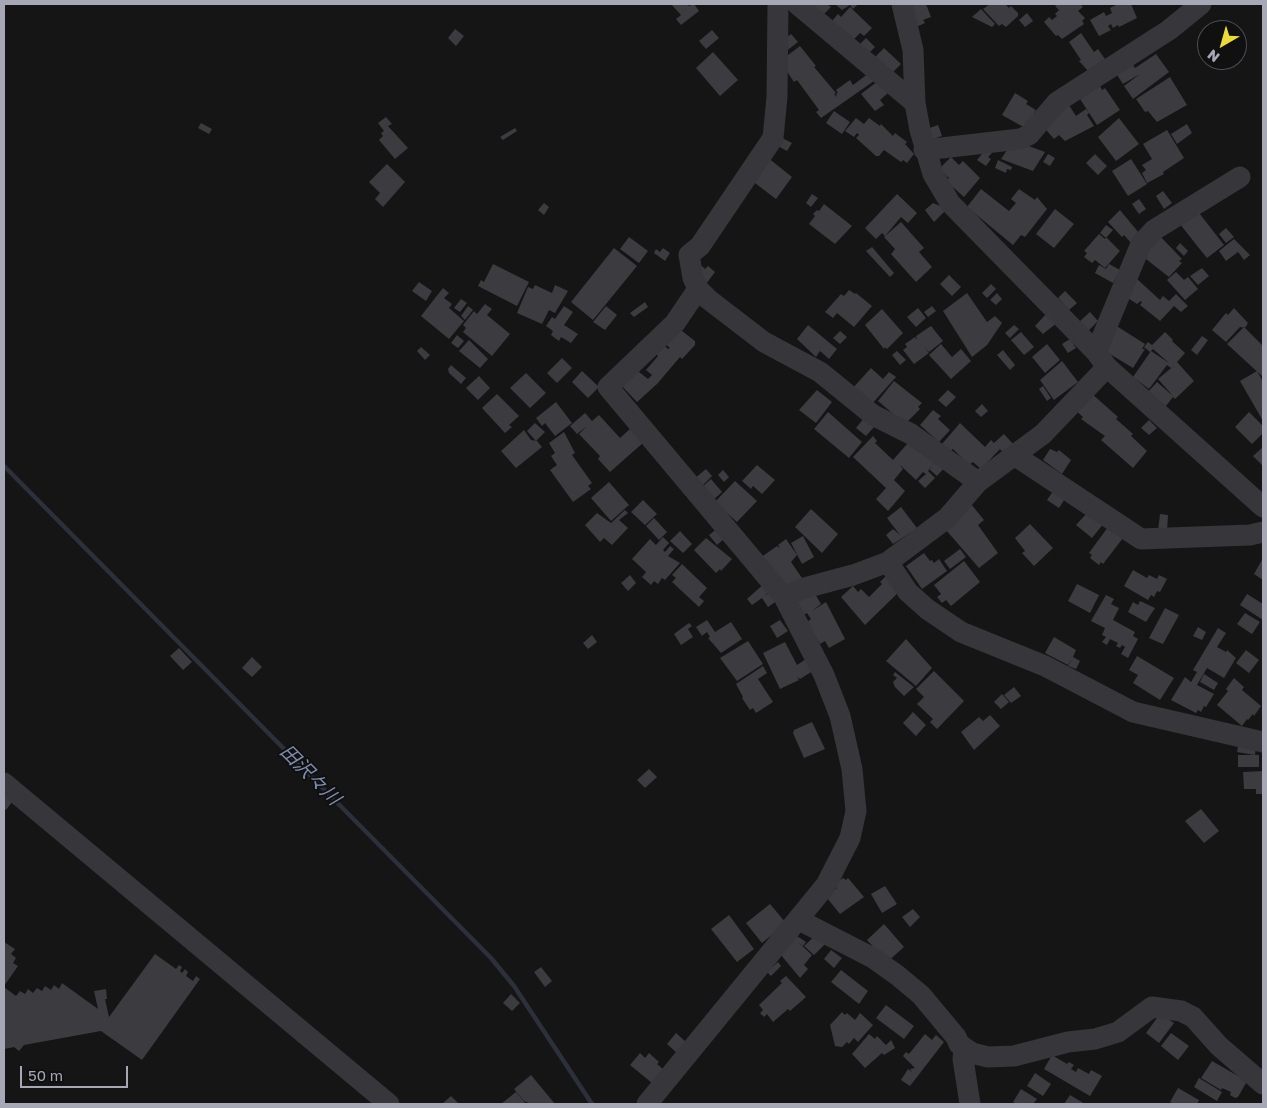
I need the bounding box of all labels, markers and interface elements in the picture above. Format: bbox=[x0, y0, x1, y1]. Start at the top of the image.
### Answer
north arrow bbox=[1197, 20, 1247, 70]
text: N bbox=[1204, 46, 1223, 66]
water label: 田沢々川 bbox=[275, 740, 345, 810]
scale bar bbox=[22, 1056, 130, 1088]
text: 50 m bbox=[28, 1066, 63, 1084]

